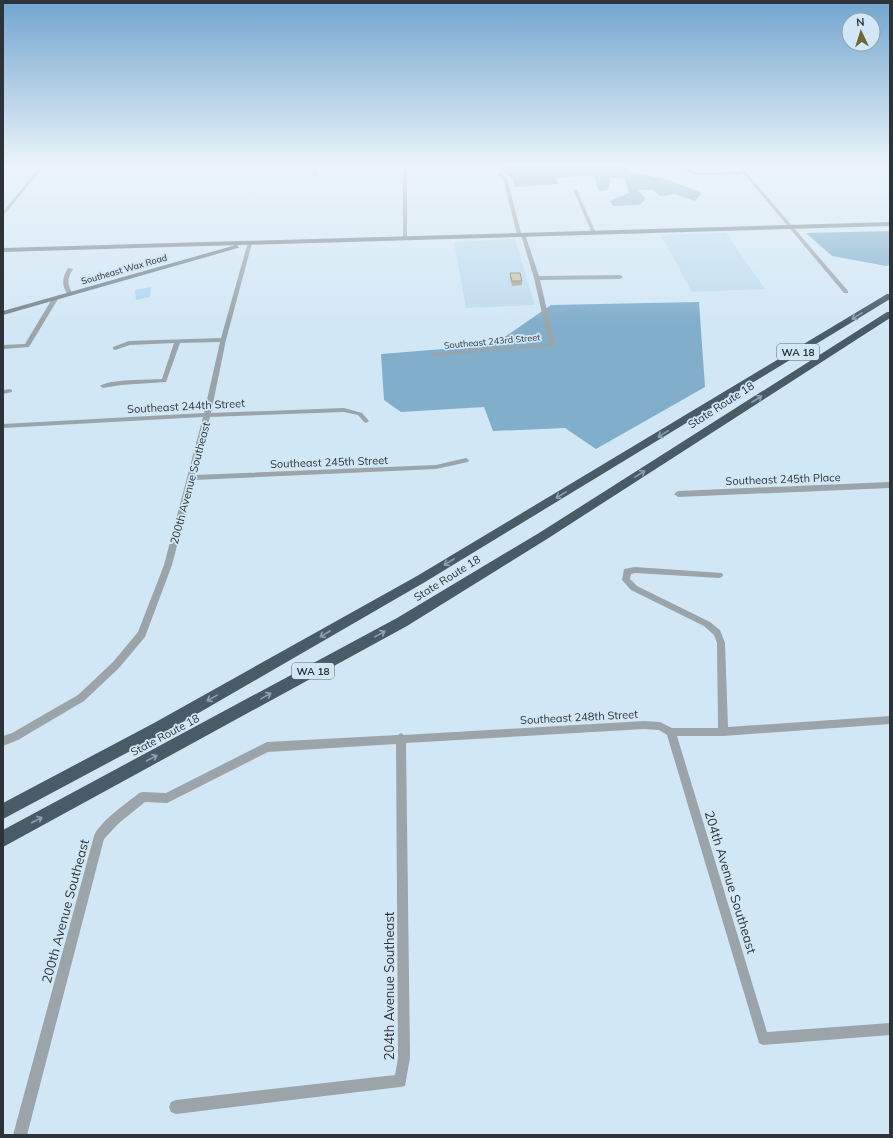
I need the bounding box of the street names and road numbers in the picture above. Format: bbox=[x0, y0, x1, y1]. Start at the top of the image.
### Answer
street label: Southeast Wax Road bbox=[80, 251, 168, 287]
street label: Southeast 243rd Street bbox=[443, 331, 541, 351]
road number: WA 18 bbox=[777, 344, 819, 360]
street label: State Route 18 bbox=[685, 378, 757, 432]
street label: Southeast 244th Street bbox=[127, 396, 245, 416]
street label: 200th Avenue Southeast bbox=[167, 420, 213, 546]
street label: Southeast 245th Street bbox=[270, 453, 388, 471]
street label: Southeast 245th Place bbox=[725, 470, 841, 488]
street label: State Route 18 bbox=[411, 552, 483, 604]
road number: WA 18 bbox=[292, 663, 334, 679]
street label: Southeast 248th Street bbox=[520, 707, 638, 727]
street label: State Route 18 bbox=[128, 711, 202, 759]
street label: 204th Avenue Southeast bbox=[702, 809, 761, 956]
street label: 200th Avenue Southeast bbox=[38, 837, 92, 985]
street label: 204th Avenue Southeast bbox=[381, 911, 397, 1060]

